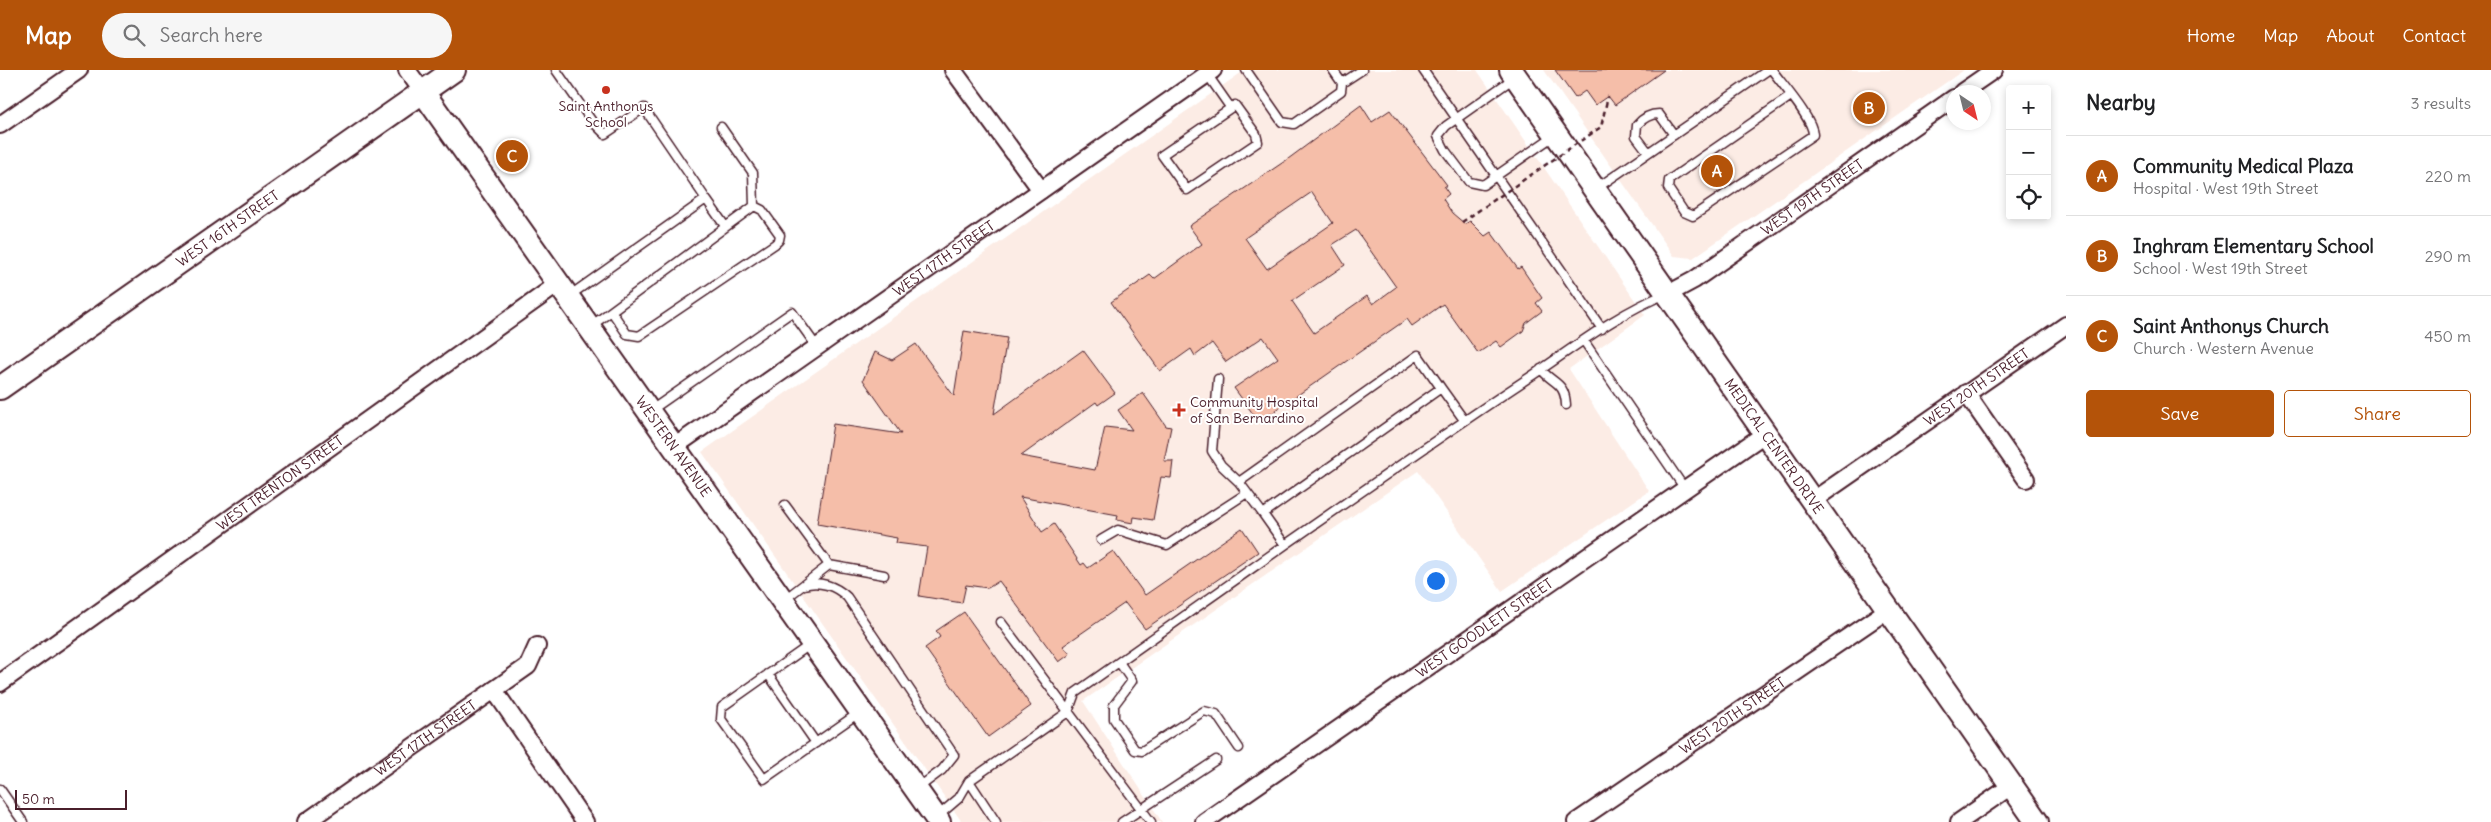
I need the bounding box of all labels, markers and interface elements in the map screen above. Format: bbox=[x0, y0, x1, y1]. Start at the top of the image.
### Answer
search box bbox=[102, 13, 452, 58]
text: Map bbox=[25, 20, 72, 50]
icon: search bbox=[120, 21, 148, 49]
text: Search here bbox=[160, 23, 263, 47]
text: Home bbox=[2187, 24, 2235, 47]
text: Map bbox=[2263, 24, 2298, 47]
text: About bbox=[2326, 24, 2374, 47]
text: Contact bbox=[2402, 24, 2466, 47]
marker: Saint Anthonys School bbox=[600, 84, 612, 96]
north arrow bbox=[1946, 85, 1991, 130]
map controls bbox=[2006, 85, 2051, 220]
button: + bbox=[2006, 85, 2051, 130]
pin: B bbox=[1853, 89, 1885, 127]
text: Nearby bbox=[2086, 89, 2156, 116]
text: 3 results bbox=[2411, 93, 2471, 113]
place label: Saint Anthonys School bbox=[559, 97, 653, 131]
button: − bbox=[2006, 130, 2051, 175]
pin: C bbox=[496, 137, 528, 175]
pin: A bbox=[1701, 152, 1733, 190]
text: Community Medical Plaza bbox=[2133, 154, 2354, 178]
street label: WEST 19TH STREET bbox=[1758, 155, 1867, 239]
text: A bbox=[2097, 166, 2107, 186]
text: 220 m bbox=[2425, 166, 2471, 186]
button: locate bbox=[2006, 175, 2051, 220]
text: Hospital · West 19th Street bbox=[2133, 178, 2319, 198]
street label: WEST 16TH STREET bbox=[173, 186, 283, 271]
street label: WEST 17TH STREET bbox=[889, 217, 998, 300]
text: Inghram Elementary School bbox=[2133, 234, 2374, 258]
text: B bbox=[2097, 246, 2107, 266]
text: 290 m bbox=[2425, 246, 2471, 266]
text: School · West 19th Street bbox=[2133, 258, 2308, 278]
text: Saint Anthonys Church bbox=[2133, 314, 2329, 338]
text: C bbox=[2097, 326, 2107, 346]
text: 450 m bbox=[2424, 326, 2471, 346]
text: Church · Western Avenue bbox=[2133, 338, 2314, 358]
street label: WEST 20TH STREET bbox=[1920, 344, 2033, 430]
street label: MEDICAL CENTER DRIVE bbox=[1721, 375, 1828, 517]
button: Save bbox=[2086, 390, 2274, 437]
button: Share bbox=[2284, 390, 2471, 437]
street label: WESTERN AVENUE bbox=[632, 393, 715, 500]
place label: Community Hospital of San Bernardino bbox=[1190, 393, 1318, 427]
marker: Community Hospital of San Bernardino bbox=[1172, 403, 1186, 417]
street label: WEST TRENTON STREET bbox=[213, 431, 347, 534]
your location bbox=[1423, 568, 1449, 594]
street label: WEST GOODLETT STREET bbox=[1412, 574, 1556, 682]
street label: WEST 20TH STREET bbox=[1676, 673, 1789, 758]
street label: WEST 17TH STREET bbox=[371, 696, 480, 780]
scale bar bbox=[15, 787, 128, 810]
text: 50 m bbox=[22, 790, 55, 808]

